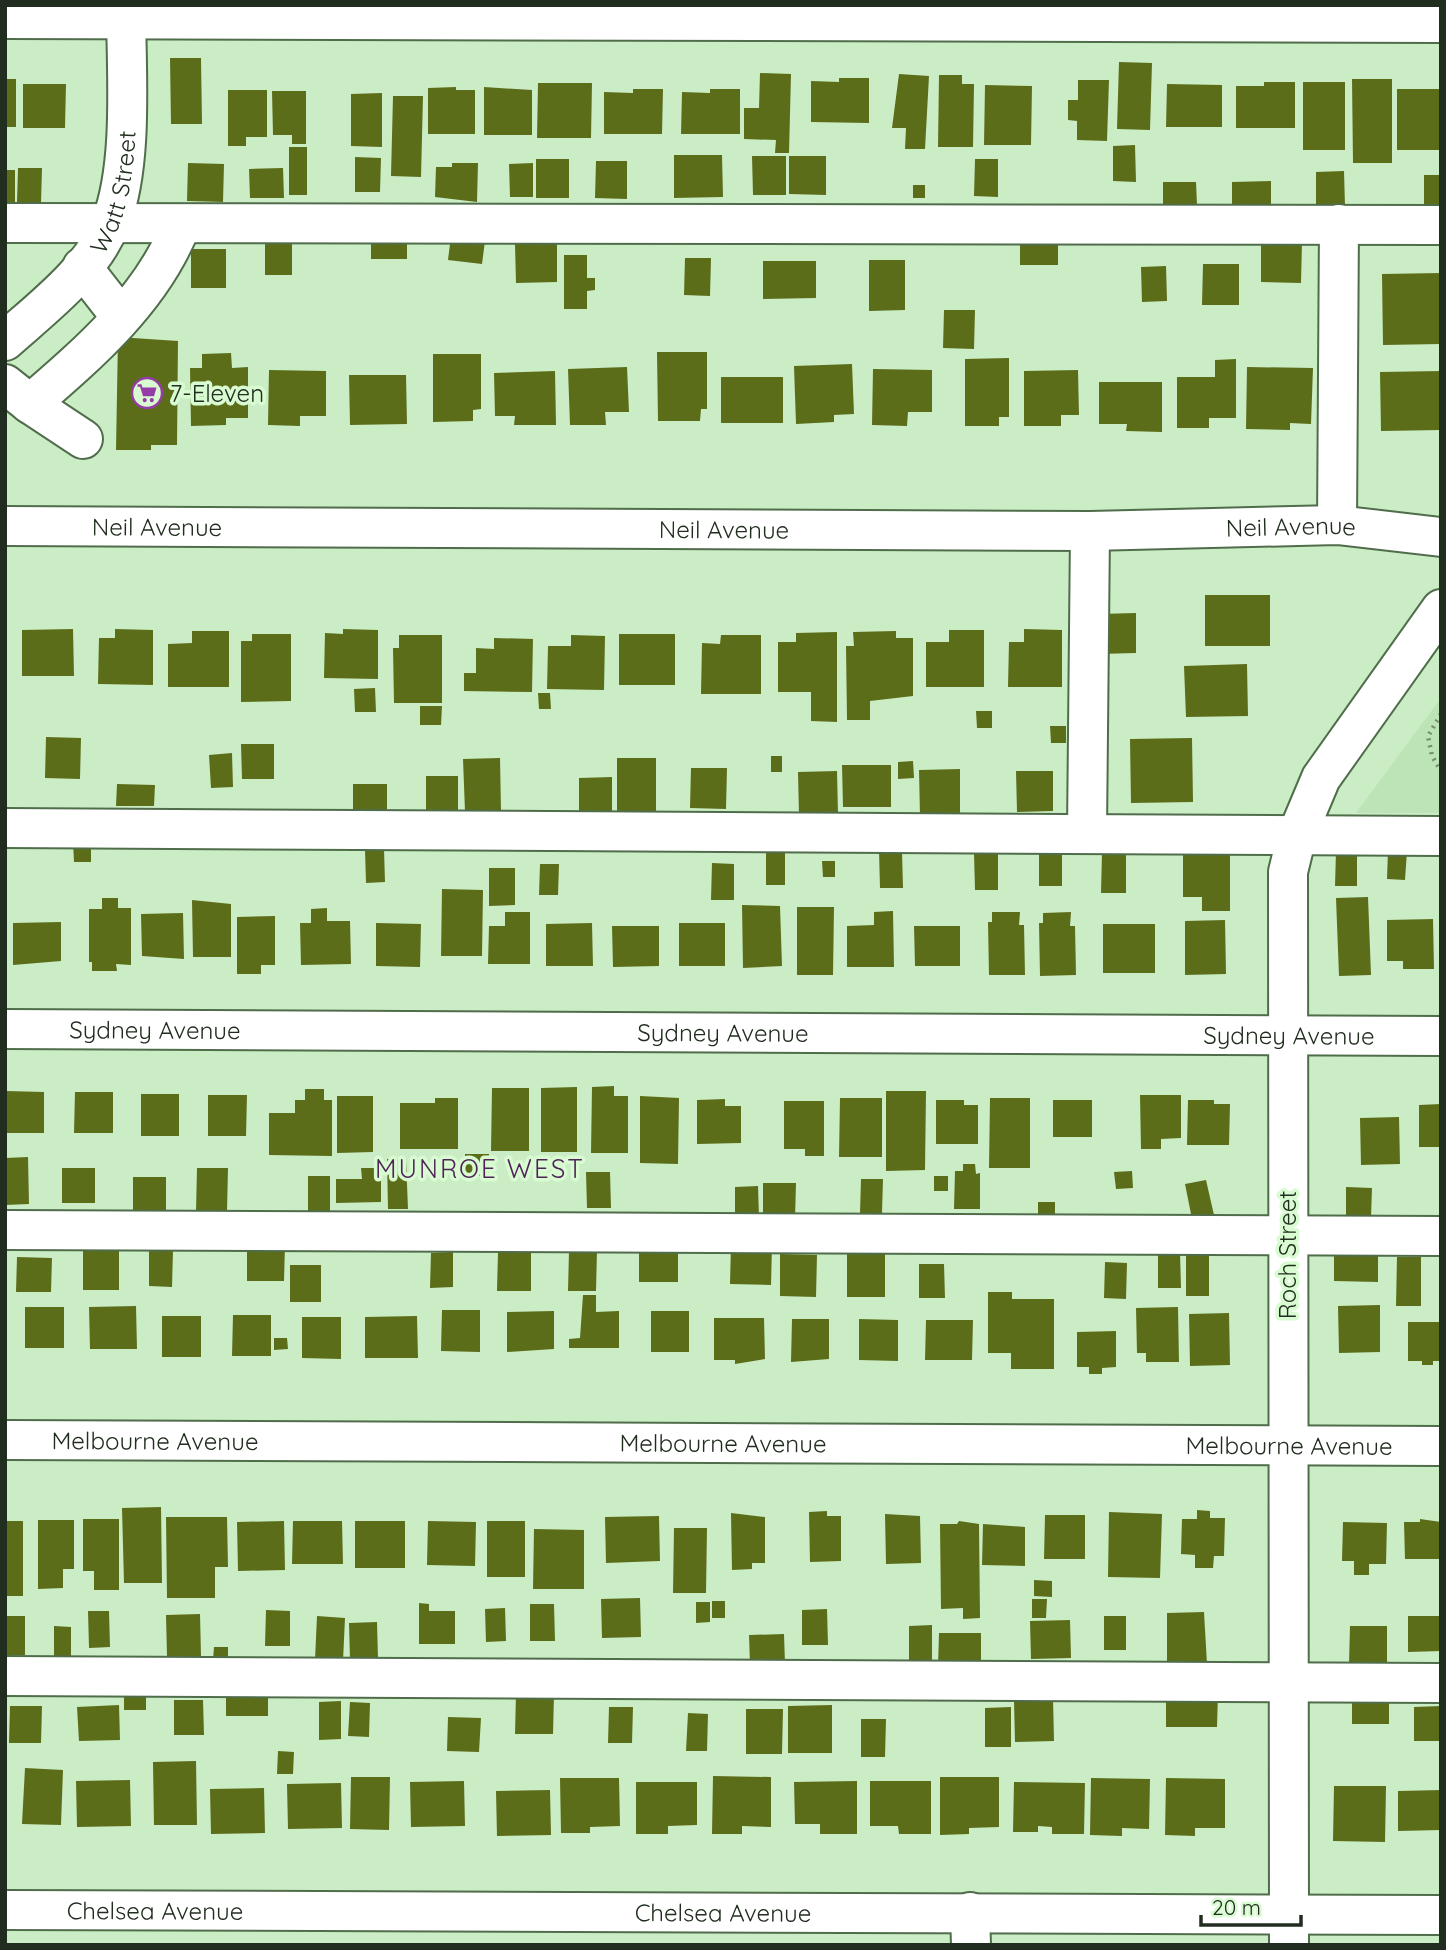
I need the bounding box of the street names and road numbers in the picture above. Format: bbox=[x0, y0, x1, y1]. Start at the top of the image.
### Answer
street label: Watt Street bbox=[83, 130, 142, 259]
street label: Neil Avenue bbox=[1225, 510, 1358, 543]
street label: Neil Avenue bbox=[92, 511, 222, 542]
street label: Neil Avenue bbox=[659, 514, 789, 545]
street label: Sydney Avenue bbox=[69, 1014, 241, 1045]
street label: Sydney Avenue bbox=[637, 1017, 809, 1048]
street label: Sydney Avenue bbox=[1203, 1020, 1375, 1051]
street label: Roch Street bbox=[1272, 1191, 1302, 1319]
street label: Melbourne Avenue bbox=[51, 1425, 259, 1456]
street label: Melbourne Avenue bbox=[619, 1428, 827, 1458]
street label: Melbourne Avenue bbox=[1185, 1430, 1393, 1461]
street label: Chelsea Avenue bbox=[67, 1895, 243, 1926]
street label: Chelsea Avenue bbox=[635, 1897, 811, 1928]

